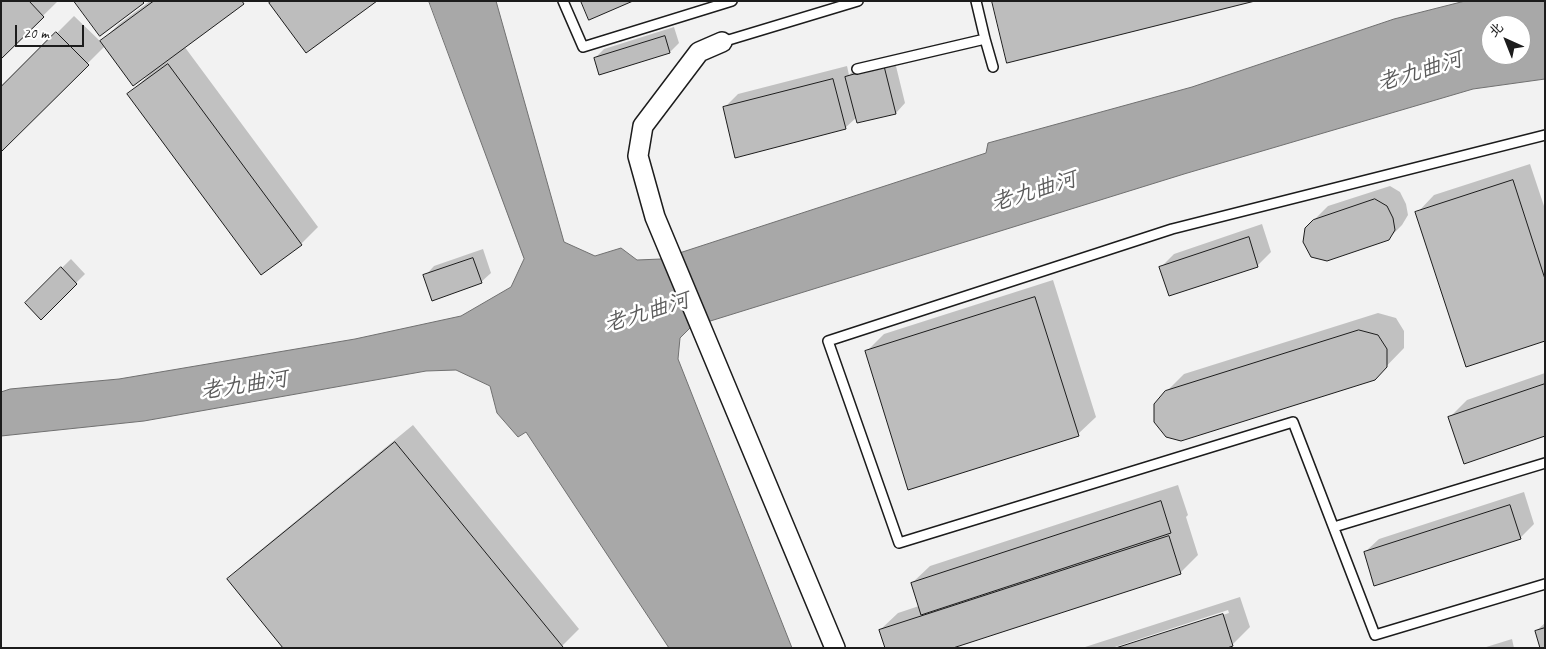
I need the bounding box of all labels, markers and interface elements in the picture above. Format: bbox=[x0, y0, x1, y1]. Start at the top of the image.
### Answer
scale bar bbox=[18, 15, 86, 47]
north arrow bbox=[1481, 15, 1531, 65]
text: 北 bbox=[1485, 19, 1507, 41]
text: 20 m bbox=[23, 24, 49, 43]
water label: 老九曲河 bbox=[1374, 47, 1466, 97]
water label: 老九曲河 bbox=[988, 167, 1080, 217]
water label: 老九曲河 bbox=[601, 288, 693, 338]
water label: 老九曲河 bbox=[198, 366, 290, 406]

